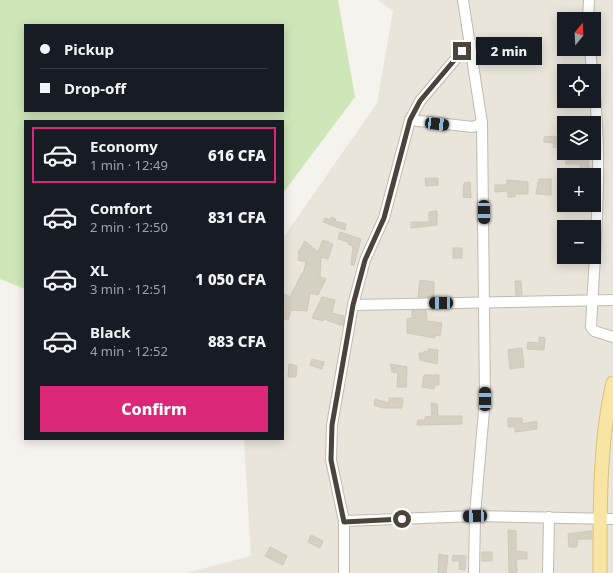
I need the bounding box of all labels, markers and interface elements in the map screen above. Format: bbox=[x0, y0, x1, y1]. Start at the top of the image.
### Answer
north arrow bbox=[557, 12, 601, 56]
map controls bbox=[557, 12, 601, 264]
callout: 2 min bbox=[476, 37, 542, 65]
text: Pickup bbox=[64, 39, 114, 59]
route end bbox=[453, 42, 471, 60]
text: 2 min bbox=[491, 42, 527, 60]
button: locate bbox=[557, 64, 601, 108]
text: Drop-off bbox=[64, 78, 126, 98]
button: layers bbox=[557, 116, 601, 160]
car bbox=[424, 117, 450, 131]
text: Economy bbox=[90, 136, 158, 156]
icon: car bbox=[42, 137, 78, 173]
text: 616 CFA bbox=[208, 145, 266, 165]
text: 1 min · 12:49 bbox=[90, 156, 168, 174]
button: + bbox=[557, 168, 601, 212]
text: Comfort bbox=[90, 198, 152, 218]
icon: car bbox=[42, 199, 78, 235]
car bbox=[478, 200, 490, 224]
text: 831 CFA bbox=[208, 207, 266, 227]
text: 2 min · 12:50 bbox=[90, 218, 168, 236]
button: − bbox=[557, 220, 601, 264]
text: XL bbox=[90, 260, 108, 280]
icon: car bbox=[42, 261, 78, 297]
text: 1 050 CFA bbox=[195, 269, 266, 289]
text: 3 min · 12:51 bbox=[90, 280, 168, 298]
car bbox=[429, 297, 453, 309]
text: Black bbox=[90, 322, 130, 342]
icon: car bbox=[42, 323, 78, 359]
text: 883 CFA bbox=[208, 331, 266, 351]
text: 4 min · 12:52 bbox=[90, 342, 168, 360]
button: Confirm bbox=[40, 386, 268, 432]
car bbox=[479, 387, 491, 411]
route start bbox=[393, 510, 411, 528]
car bbox=[463, 510, 487, 522]

